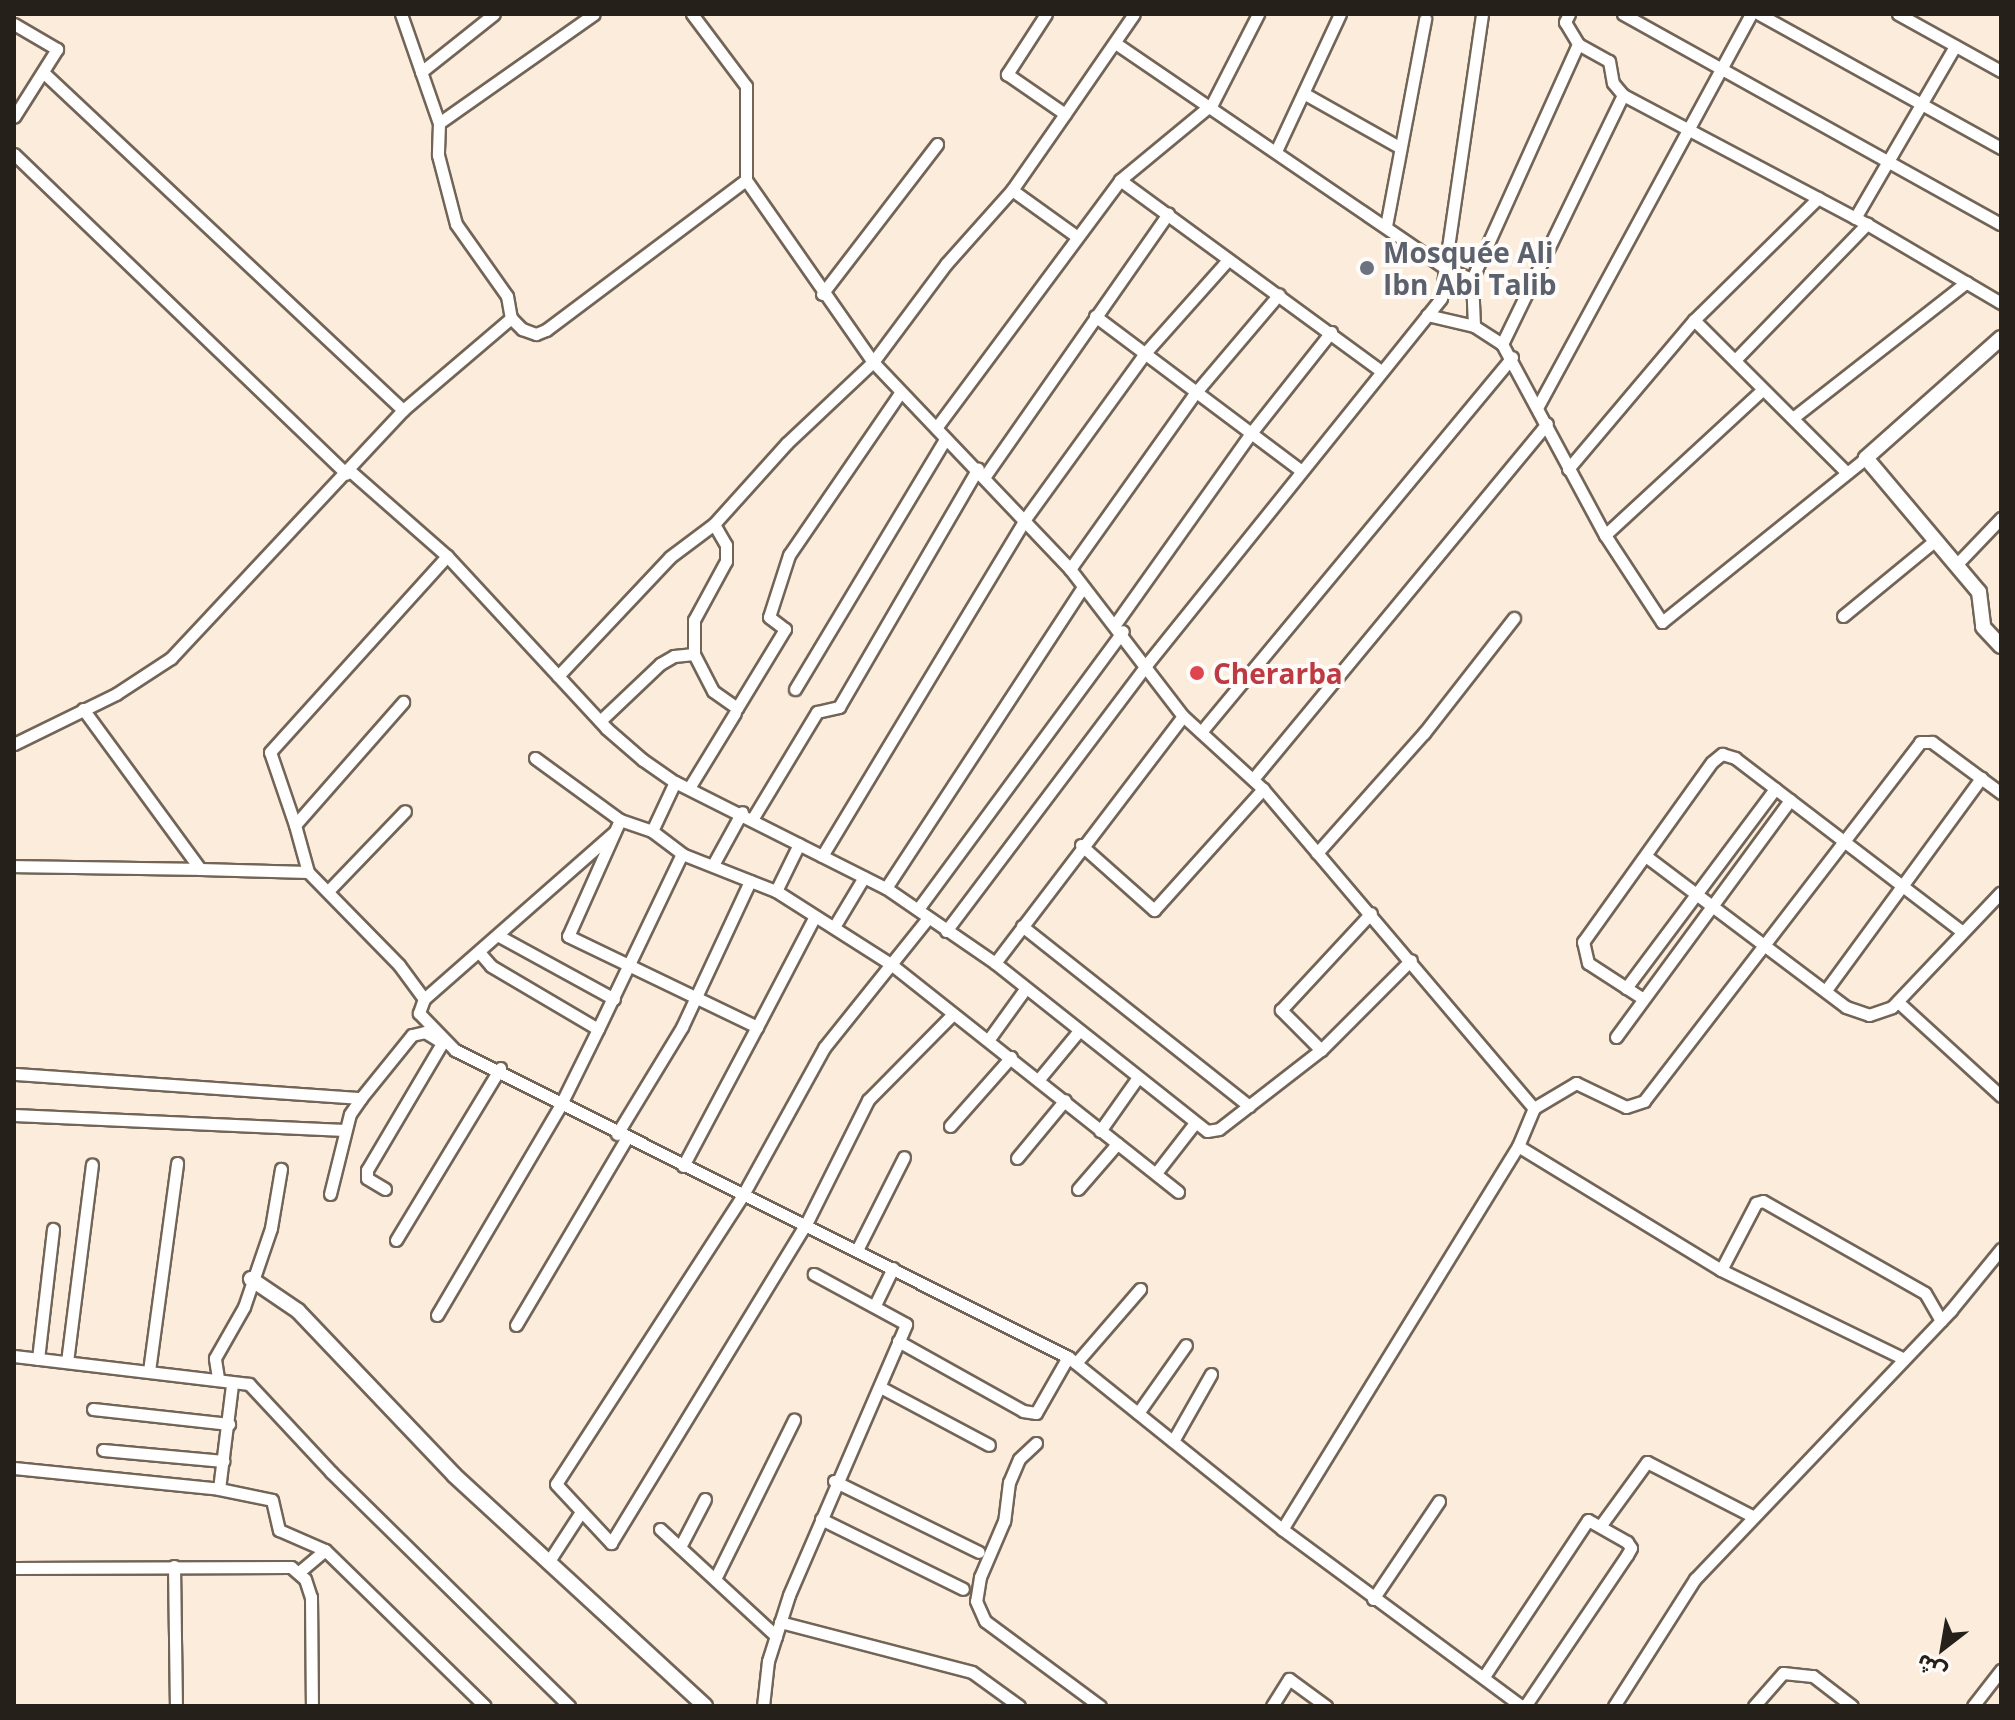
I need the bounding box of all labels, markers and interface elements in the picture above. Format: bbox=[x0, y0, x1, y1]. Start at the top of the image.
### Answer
place label: Mosquée Ali Ibn Abi Talib bbox=[1383, 235, 1556, 301]
marker: Mosquée Ali Ibn Abi Talib bbox=[1358, 259, 1376, 277]
place label: Cherarba bbox=[1213, 656, 1343, 690]
marker: Cherarba bbox=[1188, 664, 1206, 682]
north arrow bbox=[1903, 1608, 1983, 1688]
text: ش bbox=[1910, 1648, 1951, 1689]

